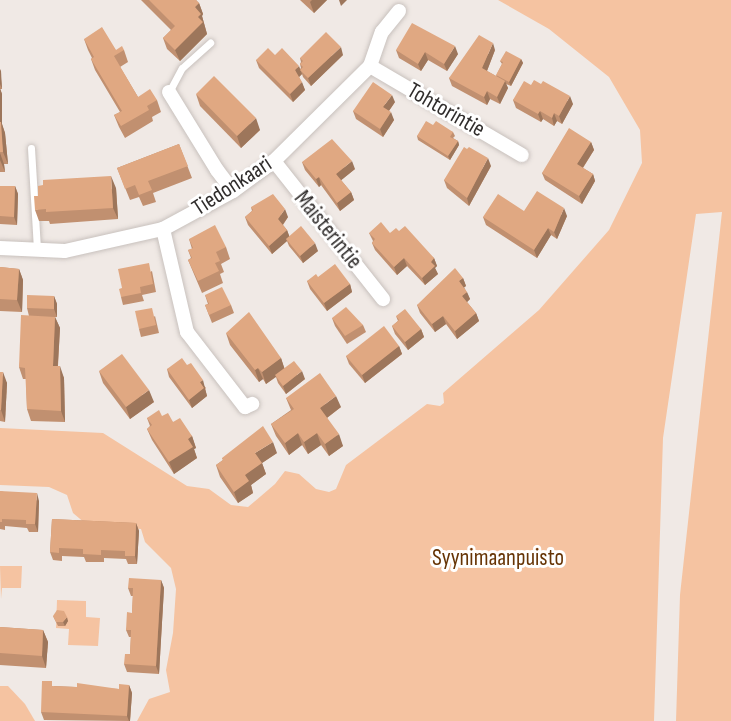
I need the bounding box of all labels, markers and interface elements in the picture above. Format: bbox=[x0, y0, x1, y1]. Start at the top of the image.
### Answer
street label: Tohtorintie bbox=[402, 77, 490, 143]
street label: Tiedonkaari bbox=[187, 150, 277, 222]
street label: Maisterintie bbox=[288, 185, 368, 275]
park label: Syynimaanpuisto bbox=[432, 544, 564, 572]

